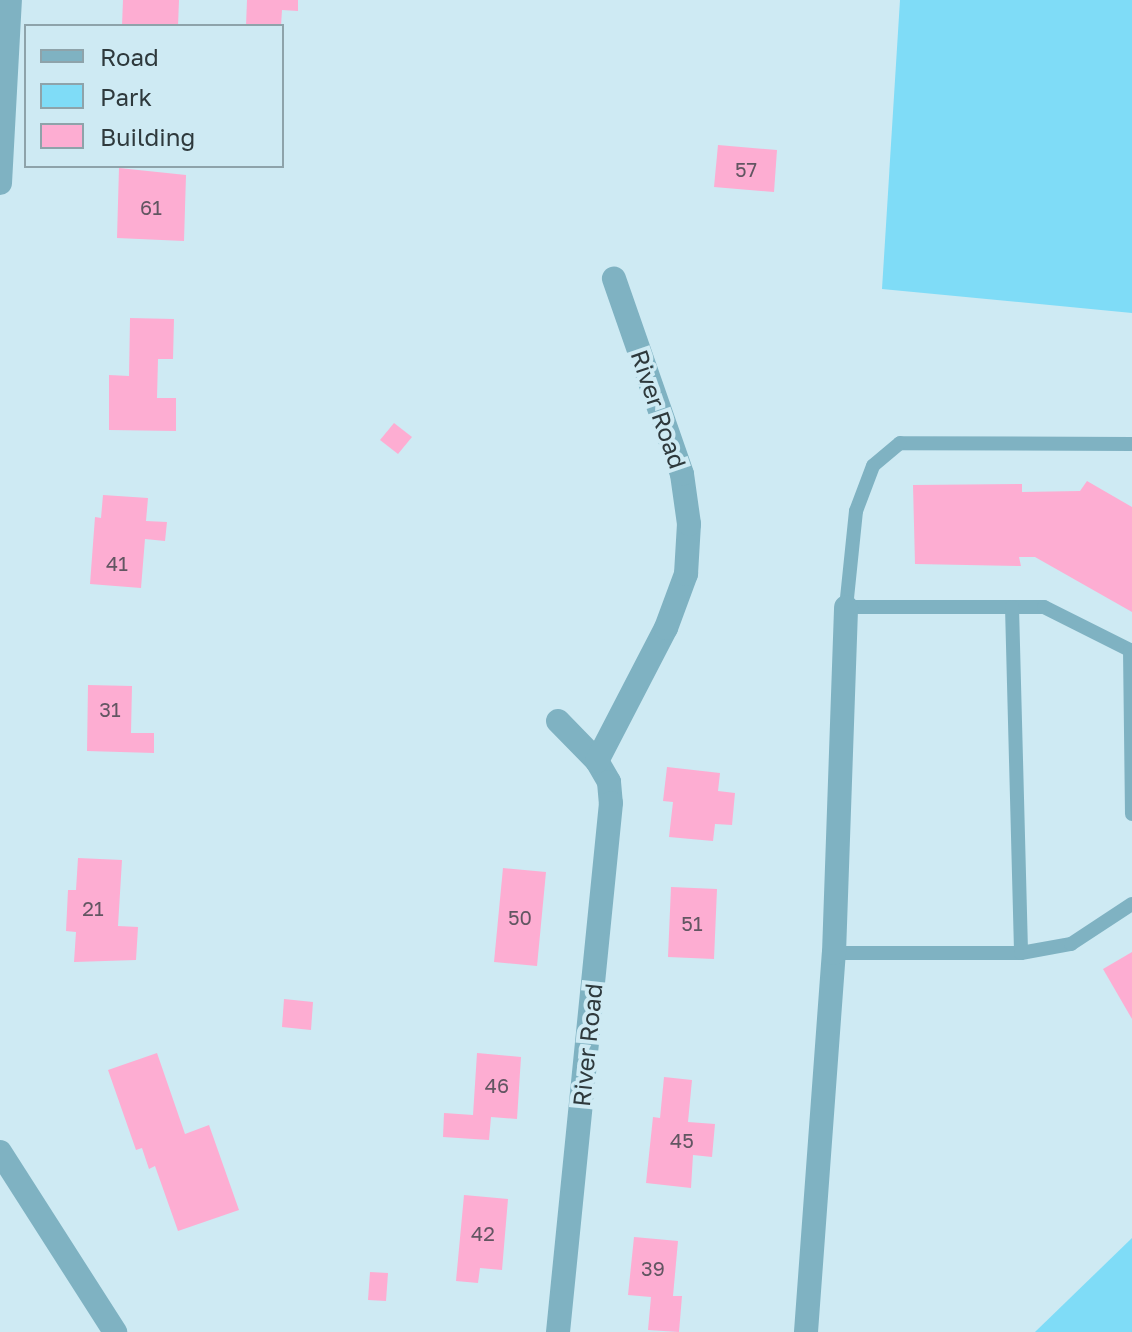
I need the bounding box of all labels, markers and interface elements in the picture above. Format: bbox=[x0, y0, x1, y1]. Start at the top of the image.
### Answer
legend bbox=[24, 24, 284, 168]
text: Road bbox=[100, 42, 159, 71]
text: Park bbox=[100, 82, 152, 111]
text: Building bbox=[100, 122, 195, 151]
house number: 57 bbox=[735, 157, 757, 181]
house number: 61 bbox=[140, 195, 162, 219]
street label: River Road bbox=[625, 346, 693, 472]
house number: 41 bbox=[106, 551, 128, 575]
house number: 31 bbox=[99, 697, 121, 721]
house number: 21 bbox=[82, 896, 104, 920]
house number: 50 bbox=[508, 905, 532, 929]
house number: 51 bbox=[681, 911, 703, 935]
street label: River Road bbox=[566, 982, 608, 1108]
house number: 46 bbox=[485, 1073, 509, 1097]
house number: 45 bbox=[670, 1128, 694, 1152]
house number: 42 bbox=[471, 1221, 495, 1245]
house number: 39 bbox=[641, 1256, 665, 1280]

